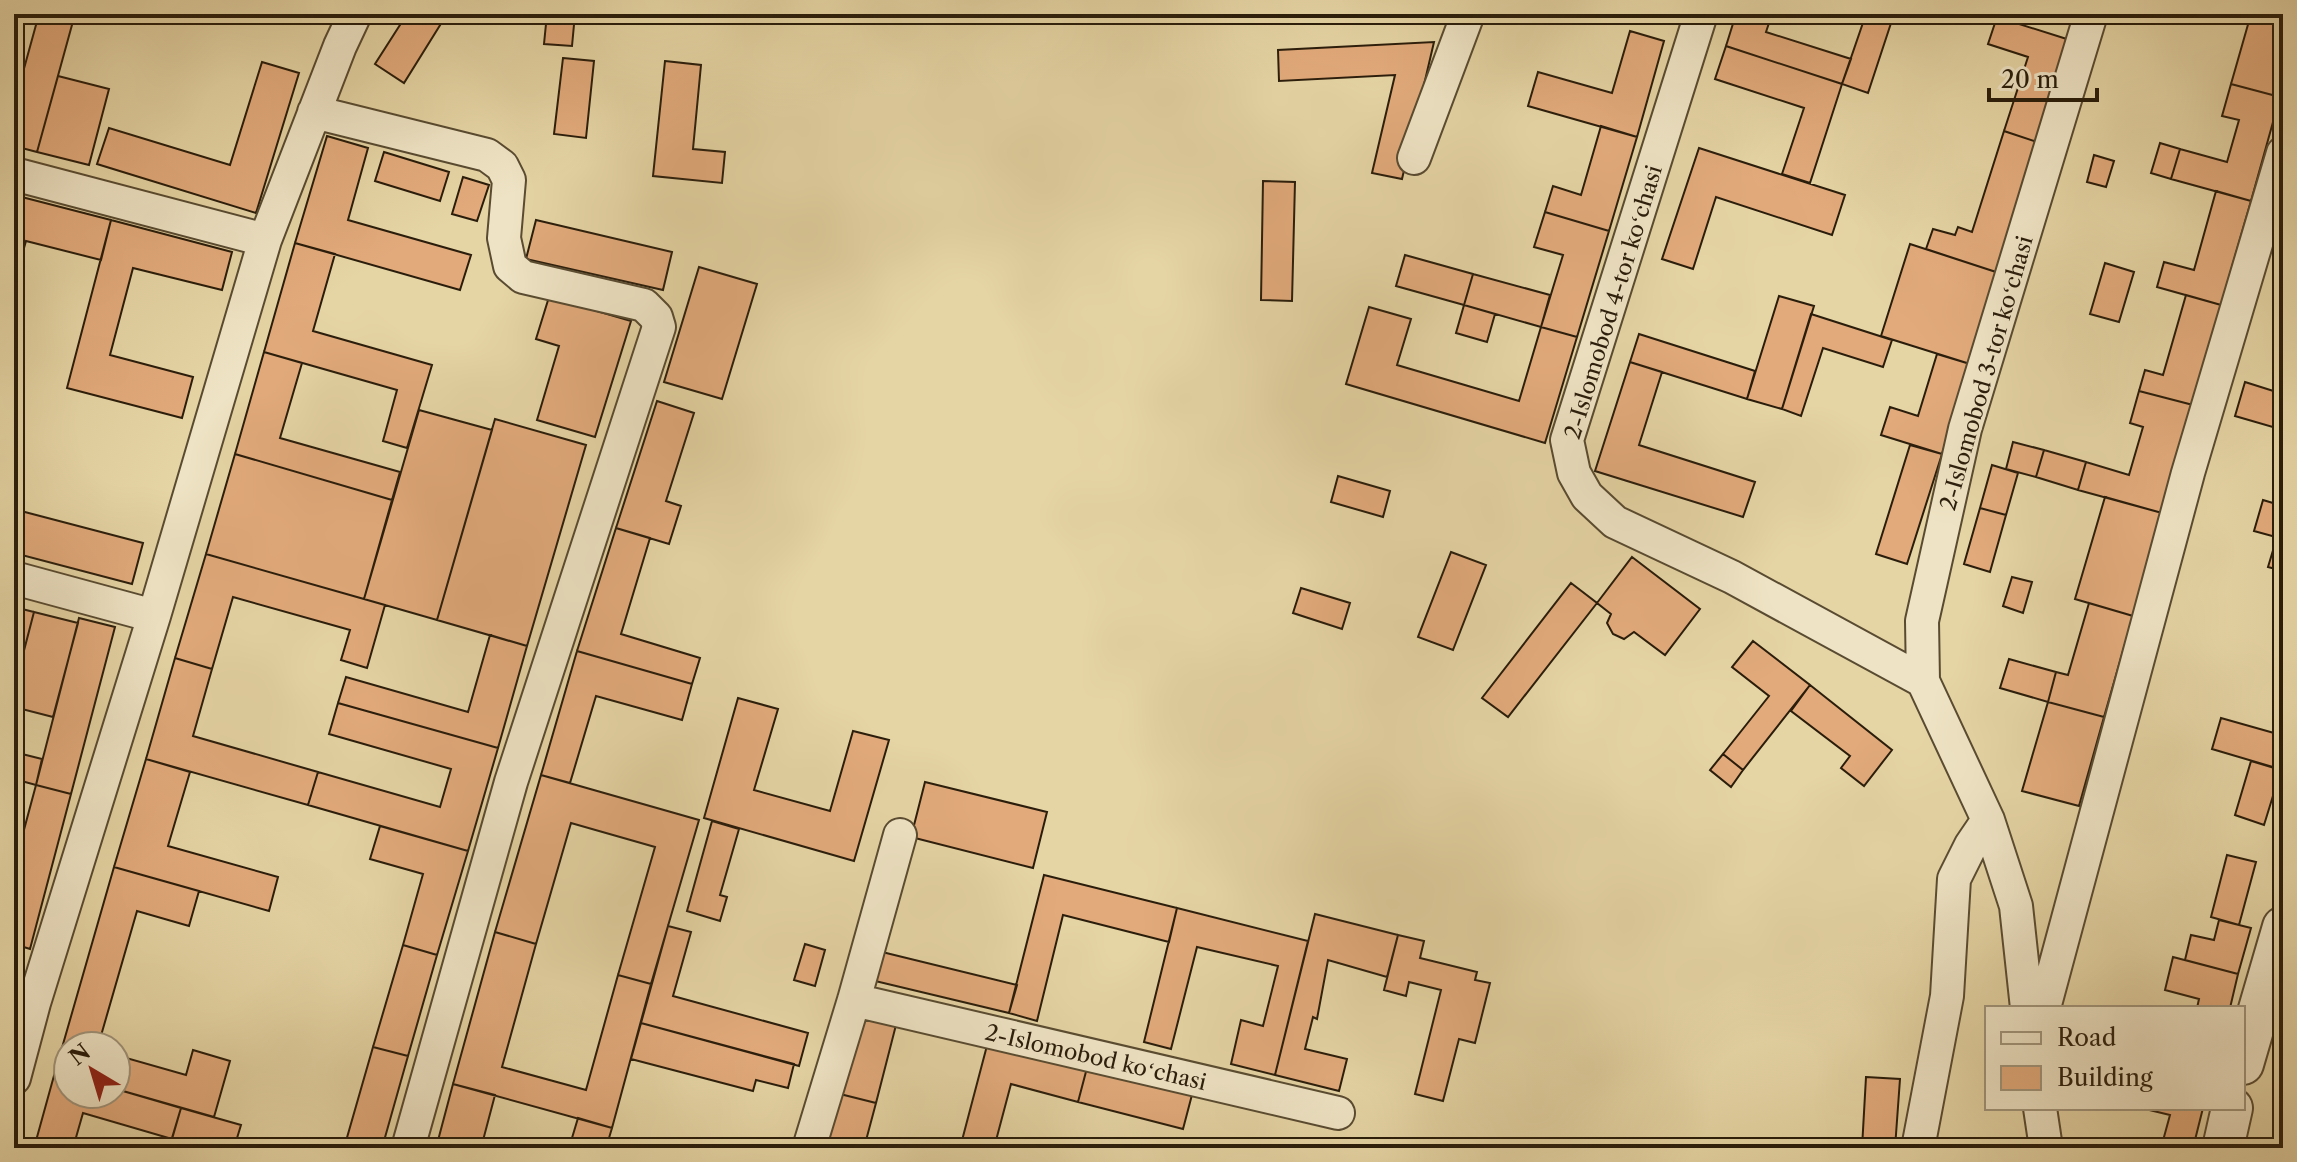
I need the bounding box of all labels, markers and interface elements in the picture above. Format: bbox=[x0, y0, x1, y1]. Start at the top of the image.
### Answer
scale bar bbox=[1989, 52, 2097, 102]
text: 20 m bbox=[2001, 65, 2059, 94]
street label: 2-Islomobod 4-tor koʻchasi bbox=[1559, 162, 1668, 442]
street label: 2-Islomobod 3-tor koʻchasi bbox=[1934, 233, 2039, 513]
legend bbox=[1985, 1006, 2245, 1110]
street label: 2-Islomobod koʻchasi bbox=[983, 1019, 1209, 1096]
text: Road bbox=[2057, 1023, 2117, 1052]
north arrow bbox=[52, 1030, 132, 1110]
text: N bbox=[64, 1038, 96, 1071]
text: Building bbox=[2057, 1063, 2153, 1092]

